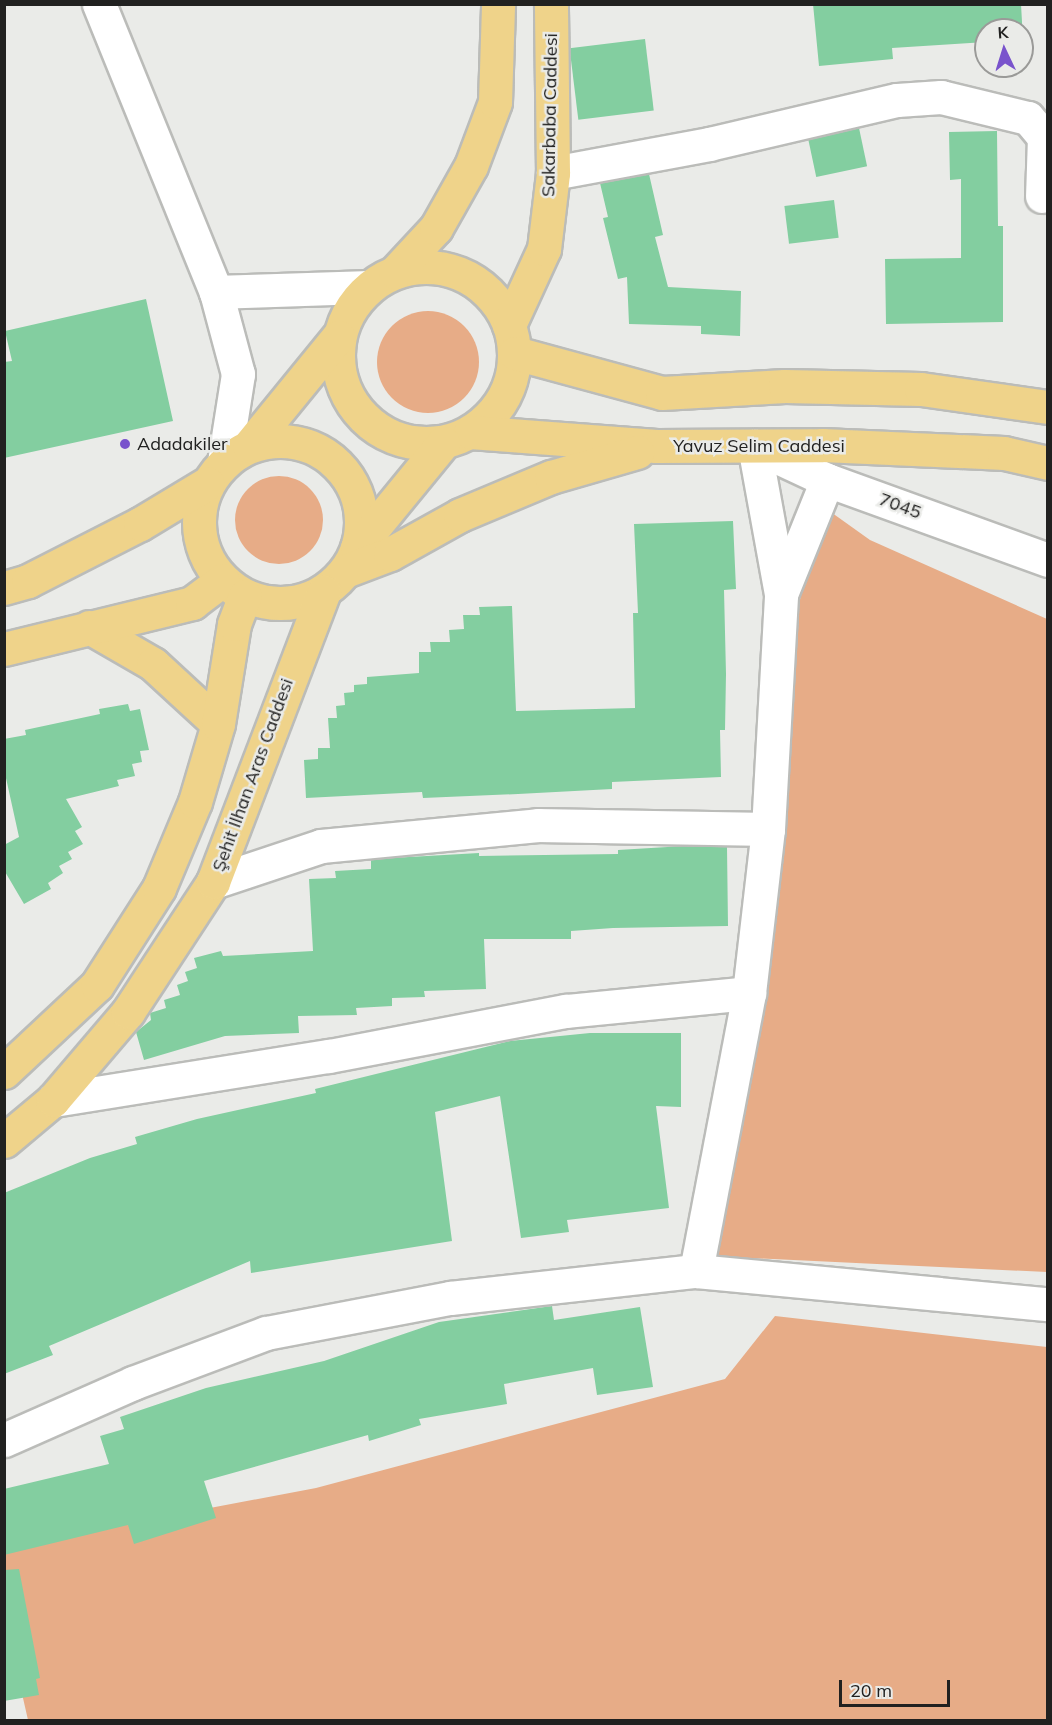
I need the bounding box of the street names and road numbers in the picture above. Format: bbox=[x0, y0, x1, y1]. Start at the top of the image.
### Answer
street label: Sakarbaba Caddesi bbox=[538, 33, 562, 197]
street label: Yavuz Selim Caddesi bbox=[673, 435, 845, 457]
street label: 7045 bbox=[876, 488, 924, 524]
street label: Şehit İlhan Aras Caddesi bbox=[208, 676, 298, 874]

